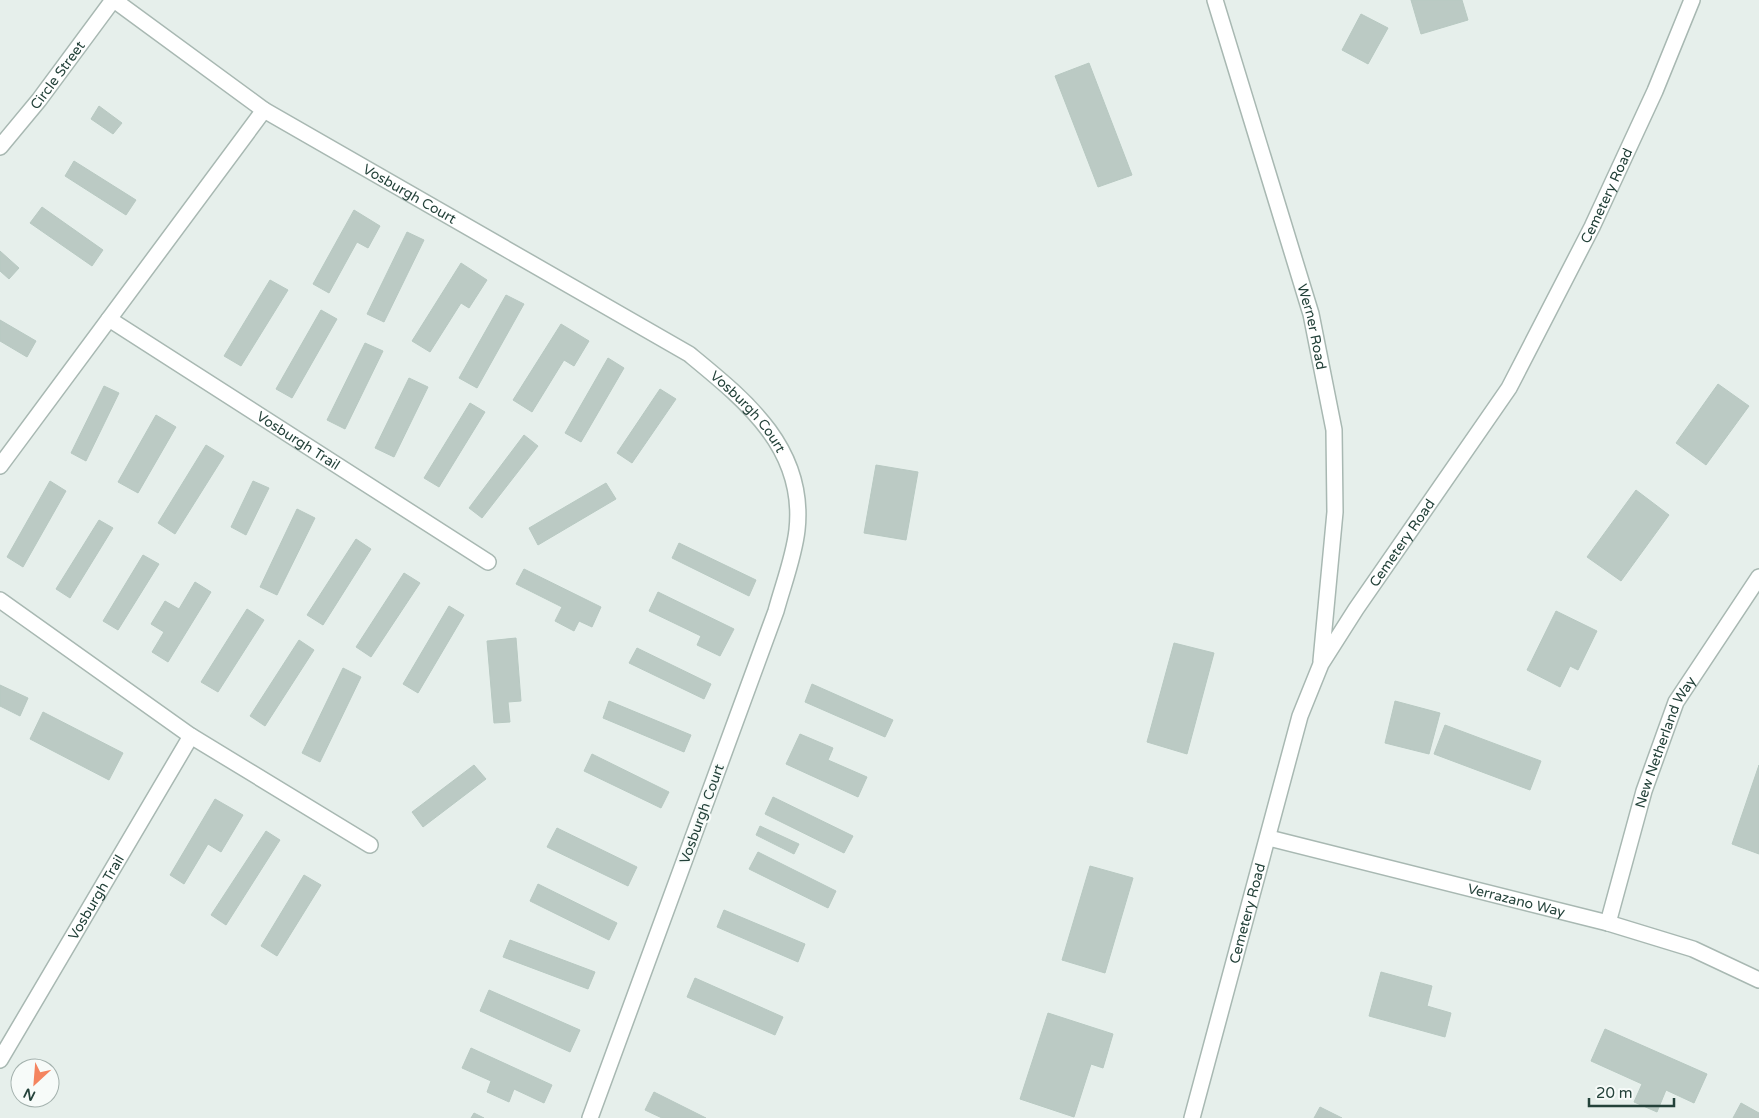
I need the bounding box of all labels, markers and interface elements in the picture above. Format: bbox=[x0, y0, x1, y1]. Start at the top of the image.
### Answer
street label: Circle Street bbox=[26, 37, 89, 113]
street label: Cemetery Road bbox=[1577, 145, 1636, 246]
street label: Vosburgh Court bbox=[360, 160, 460, 227]
street label: Werner Road bbox=[1294, 282, 1330, 371]
street label: Vosburgh Court bbox=[707, 367, 790, 456]
street label: Vosburgh Trail bbox=[254, 407, 343, 473]
street label: Cemetery Road bbox=[1365, 496, 1438, 590]
street label: New Netherland Way bbox=[1631, 673, 1699, 810]
street label: Vosburgh Court bbox=[676, 761, 728, 866]
street label: Vosburgh Trail bbox=[64, 852, 128, 943]
street label: Cemetery Road bbox=[1225, 861, 1269, 965]
street label: Verrazano Way bbox=[1466, 880, 1567, 921]
north arrow bbox=[10, 1058, 60, 1108]
scale bar bbox=[1589, 1076, 1674, 1108]
text: N bbox=[21, 1084, 38, 1104]
text: 20 m bbox=[1596, 1084, 1633, 1102]

